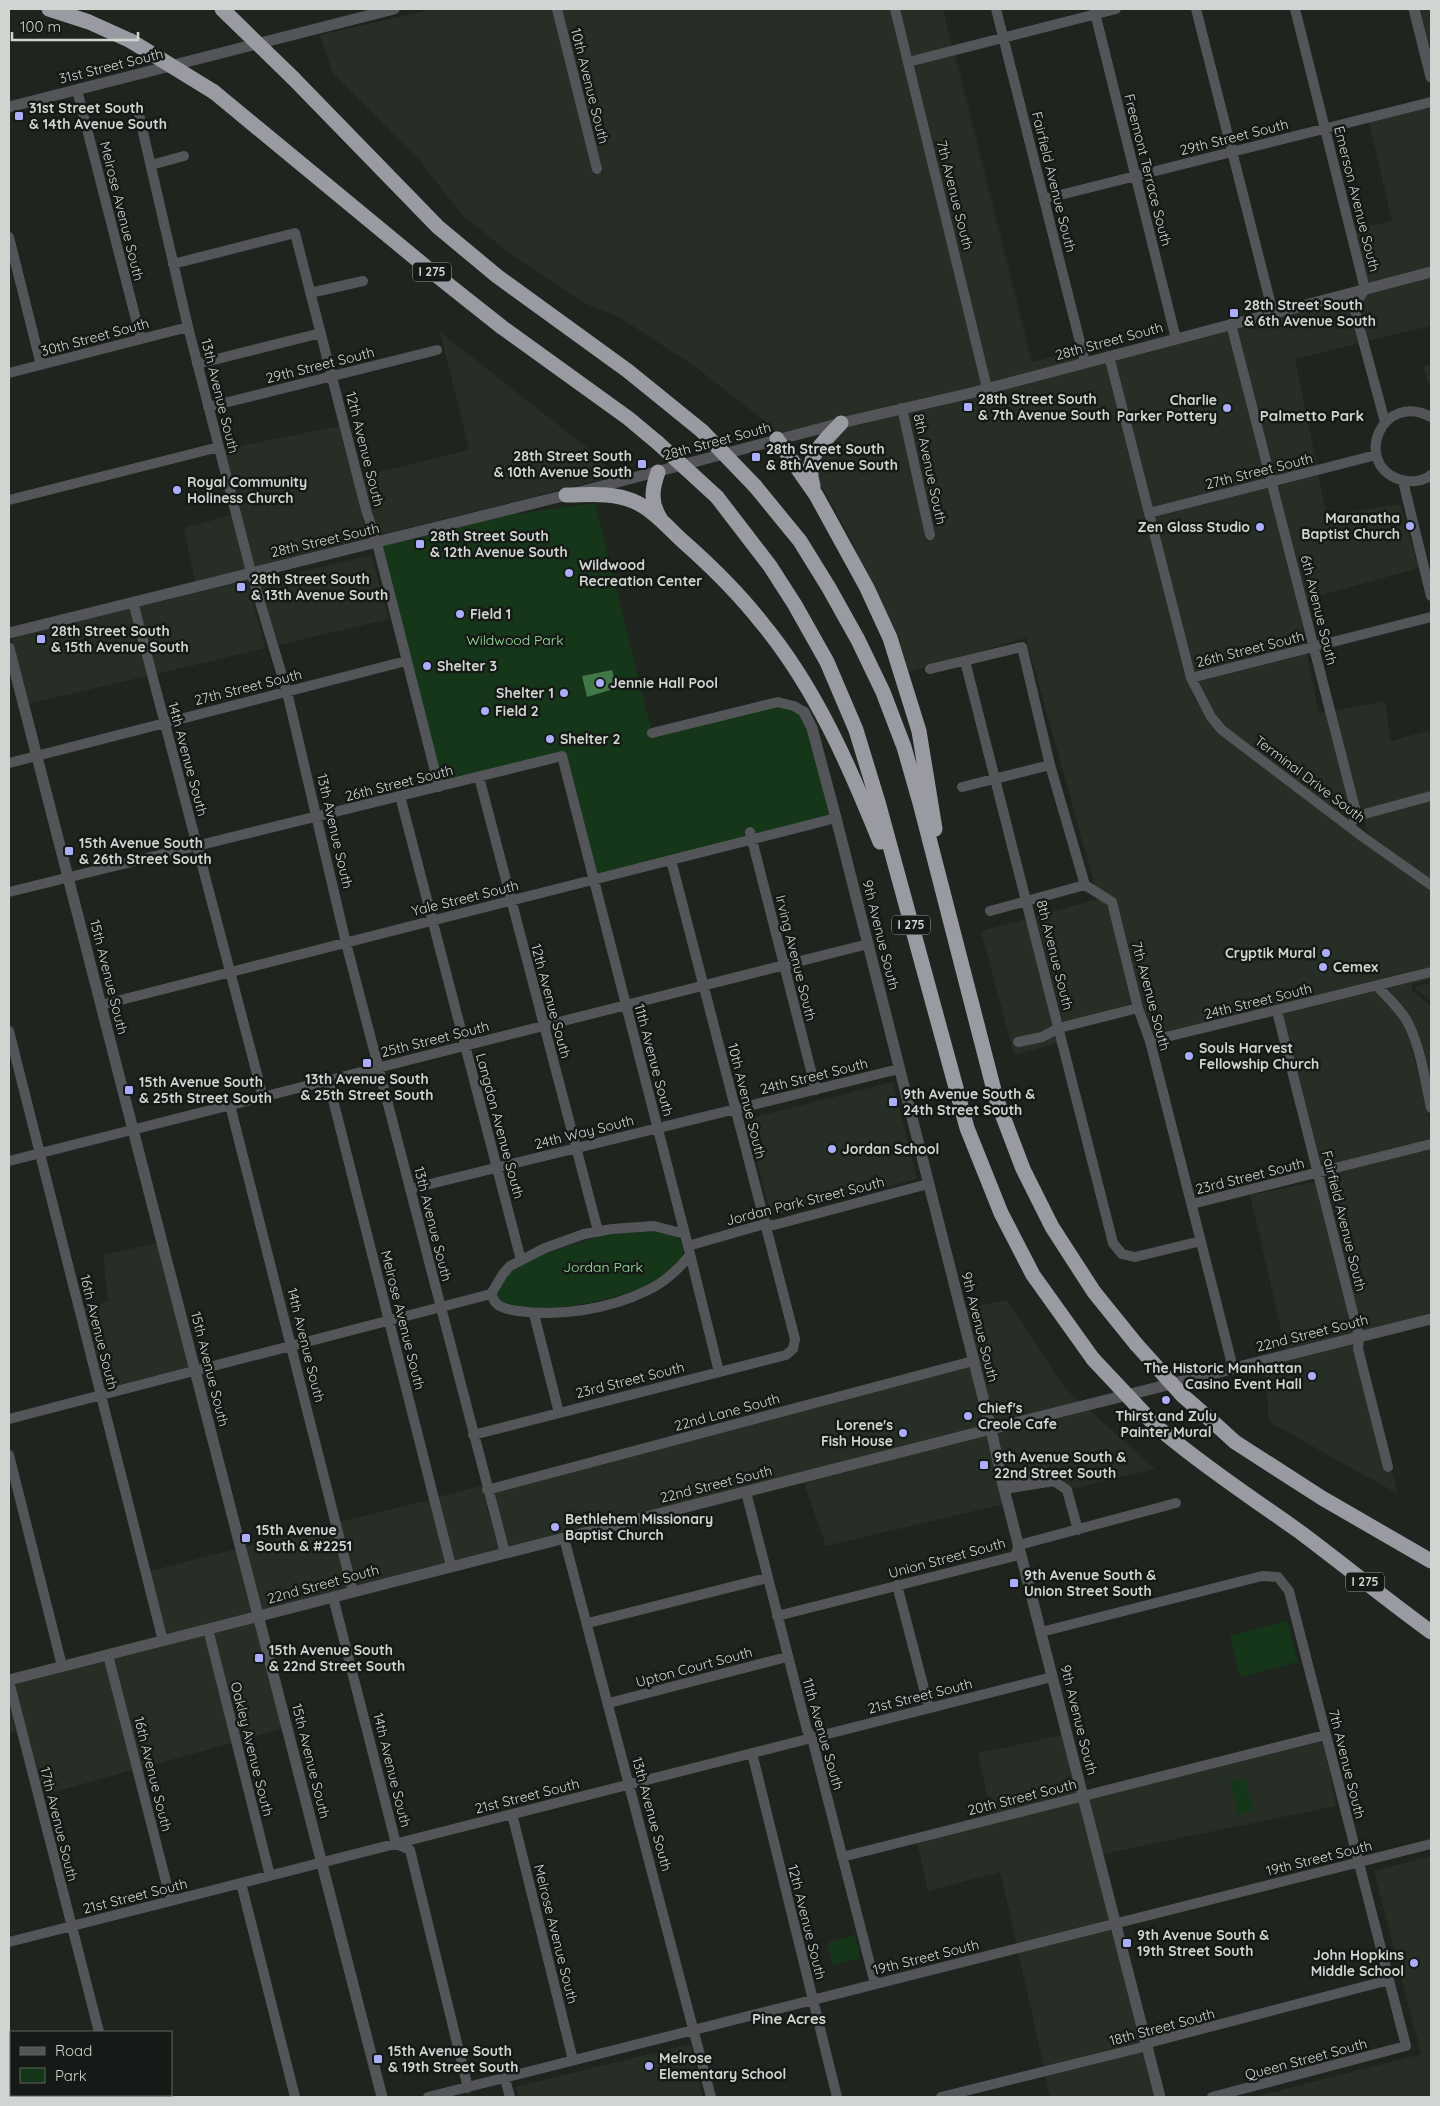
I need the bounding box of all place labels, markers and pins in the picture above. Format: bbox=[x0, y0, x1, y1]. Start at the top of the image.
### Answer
place label: 31st Street South & 14th Avenue South bbox=[29, 99, 167, 133]
marker: 31st Street South & 14th Avenue South bbox=[13, 110, 25, 122]
place label: 28th Street South & 6th Avenue South bbox=[1244, 296, 1376, 330]
marker: 28th Street South & 6th Avenue South bbox=[1228, 307, 1240, 319]
place label: 28th Street South & 7th Avenue South bbox=[978, 390, 1110, 424]
place label: Charlie Parker Pottery bbox=[1117, 391, 1217, 425]
marker: 28th Street South & 7th Avenue South bbox=[962, 401, 974, 413]
marker: Charlie Parker Pottery bbox=[1221, 402, 1233, 414]
place label: 28th Street South & 8th Avenue South bbox=[766, 440, 898, 474]
place label: 28th Street South & 10th Avenue South bbox=[494, 447, 632, 481]
marker: 28th Street South & 8th Avenue South bbox=[750, 451, 762, 463]
marker: 28th Street South & 10th Avenue South bbox=[636, 458, 648, 470]
place label: Royal Community Holiness Church bbox=[187, 473, 307, 507]
marker: Royal Community Holiness Church bbox=[171, 484, 183, 496]
place label: Maranatha Baptist Church bbox=[1301, 509, 1400, 543]
place label: Zen Glass Studio bbox=[1138, 518, 1250, 536]
marker: Maranatha Baptist Church bbox=[1404, 520, 1416, 532]
marker: Zen Glass Studio bbox=[1254, 521, 1266, 533]
place label: 28th Street South & 12th Avenue South bbox=[430, 527, 568, 561]
marker: 28th Street South & 12th Avenue South bbox=[414, 538, 426, 550]
place label: Wildwood Recreation Center bbox=[579, 556, 702, 590]
marker: Wildwood Recreation Center bbox=[563, 567, 575, 579]
place label: 28th Street South & 13th Avenue South bbox=[251, 570, 388, 604]
marker: 28th Street South & 13th Avenue South bbox=[235, 581, 247, 593]
place label: Field 1 bbox=[470, 605, 511, 623]
marker: Field 1 bbox=[454, 608, 466, 620]
place label: 28th Street South & 15th Avenue South bbox=[51, 622, 189, 656]
marker: 28th Street South & 15th Avenue South bbox=[35, 633, 47, 645]
place label: Shelter 3 bbox=[437, 657, 497, 675]
marker: Shelter 3 bbox=[421, 660, 433, 672]
place label: Jennie Hall Pool bbox=[610, 674, 718, 692]
marker: Jennie Hall Pool bbox=[594, 677, 606, 689]
place label: Shelter 1 bbox=[496, 684, 554, 702]
marker: Shelter 1 bbox=[558, 687, 570, 699]
place label: Field 2 bbox=[495, 702, 539, 720]
marker: Field 2 bbox=[479, 705, 491, 717]
place label: Shelter 2 bbox=[560, 730, 620, 748]
marker: Shelter 2 bbox=[544, 733, 556, 745]
place label: 15th Avenue South & 26th Street South bbox=[79, 834, 212, 868]
marker: 15th Avenue South & 26th Street South bbox=[63, 845, 75, 857]
place label: Cryptik Mural bbox=[1225, 944, 1316, 962]
marker: Cryptik Mural bbox=[1320, 947, 1332, 959]
place label: Cemex bbox=[1333, 958, 1378, 976]
marker: Cemex bbox=[1317, 961, 1329, 973]
place label: Souls Harvest Fellowship Church bbox=[1199, 1039, 1319, 1073]
marker: Souls Harvest Fellowship Church bbox=[1183, 1050, 1195, 1062]
marker: 13th Avenue South & 25th Street South bbox=[361, 1057, 373, 1069]
place label: 13th Avenue South & 25th Street South bbox=[301, 1070, 434, 1104]
place label: 15th Avenue South & 25th Street South bbox=[139, 1073, 272, 1107]
marker: 15th Avenue South & 25th Street South bbox=[123, 1084, 135, 1096]
place label: 9th Avenue South & 24th Street South bbox=[903, 1085, 1035, 1119]
marker: 9th Avenue South & 24th Street South bbox=[887, 1096, 899, 1108]
place label: Jordan School bbox=[842, 1140, 939, 1158]
marker: Jordan School bbox=[826, 1143, 838, 1155]
place label: The Historic Manhattan Casino Event Hall bbox=[1144, 1359, 1302, 1393]
marker: The Historic Manhattan Casino Event Hall bbox=[1306, 1370, 1318, 1382]
marker: Thirst and Zulu Painter Mural bbox=[1160, 1394, 1172, 1406]
place label: Chief's Creole Cafe bbox=[978, 1399, 1057, 1433]
place label: Thirst and Zulu Painter Mural bbox=[1115, 1407, 1217, 1441]
marker: Chief's Creole Cafe bbox=[962, 1410, 974, 1422]
place label: Lorene's Fish House bbox=[821, 1416, 893, 1450]
marker: Lorene's Fish House bbox=[897, 1427, 909, 1439]
place label: 9th Avenue South & 22nd Street South bbox=[994, 1448, 1126, 1482]
marker: 9th Avenue South & 22nd Street South bbox=[978, 1459, 990, 1471]
place label: Bethlehem Missionary Baptist Church bbox=[565, 1510, 713, 1544]
place label: 15th Avenue South & #2251 bbox=[256, 1521, 352, 1555]
marker: Bethlehem Missionary Baptist Church bbox=[549, 1521, 561, 1533]
marker: 15th Avenue South & #2251 bbox=[240, 1532, 252, 1544]
place label: 9th Avenue South & Union Street South bbox=[1024, 1566, 1156, 1600]
marker: 9th Avenue South & Union Street South bbox=[1008, 1577, 1020, 1589]
place label: 15th Avenue South & 22nd Street South bbox=[269, 1641, 405, 1675]
marker: 15th Avenue South & 22nd Street South bbox=[253, 1652, 265, 1664]
place label: 9th Avenue South & 19th Street South bbox=[1137, 1926, 1269, 1960]
marker: 9th Avenue South & 19th Street South bbox=[1121, 1937, 1133, 1949]
place label: John Hopkins Middle School bbox=[1311, 1946, 1404, 1980]
marker: John Hopkins Middle School bbox=[1408, 1957, 1420, 1969]
place label: 15th Avenue South & 19th Street South bbox=[388, 2042, 518, 2076]
place label: Melrose Elementary School bbox=[659, 2049, 786, 2083]
marker: 15th Avenue South & 19th Street South bbox=[372, 2053, 384, 2065]
marker: Melrose Elementary School bbox=[643, 2060, 655, 2072]

